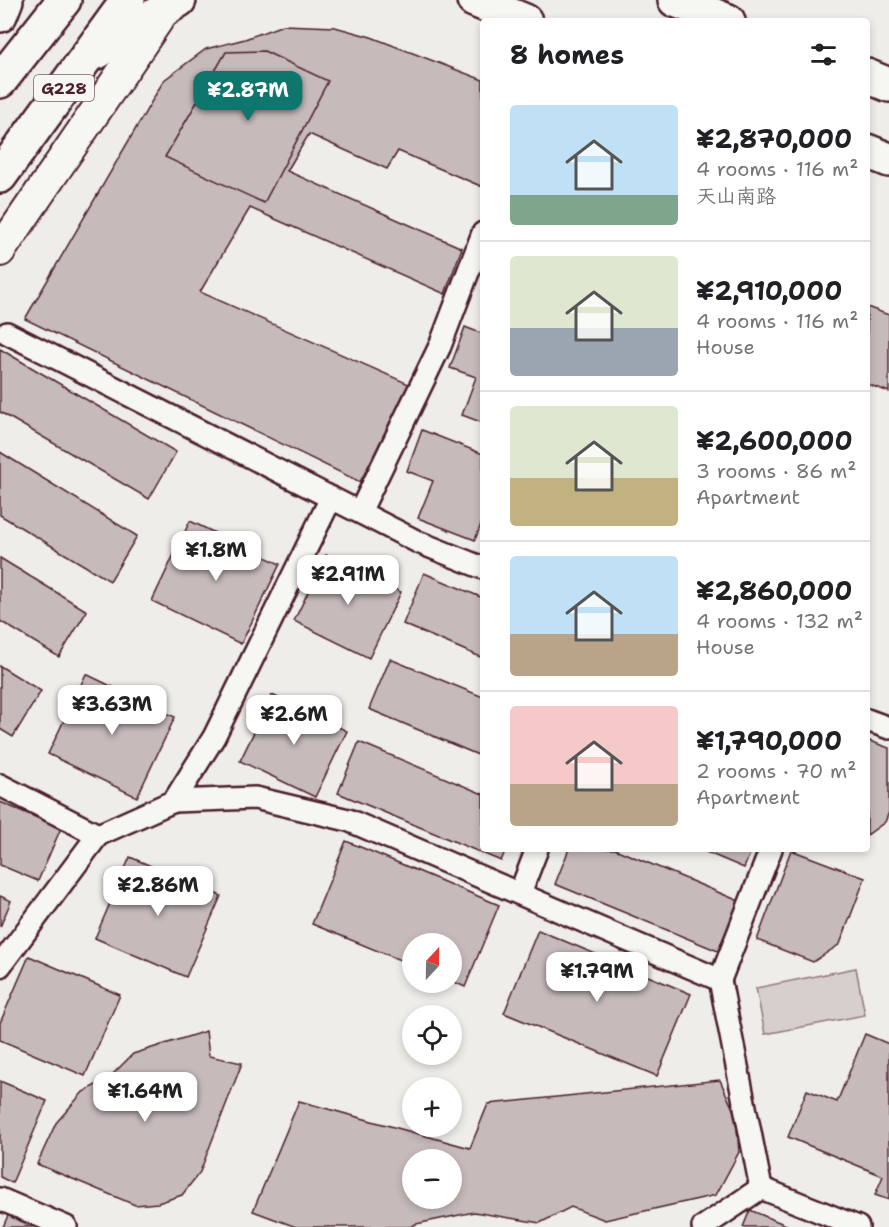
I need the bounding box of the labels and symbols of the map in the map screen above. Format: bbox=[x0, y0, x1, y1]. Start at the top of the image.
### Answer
pin: ¥2.87M bbox=[199, 71, 297, 122]
road number: G228 bbox=[34, 75, 94, 101]
pin: ¥1.8M bbox=[174, 531, 258, 582]
pin: ¥2.91M bbox=[299, 555, 397, 606]
pin: ¥3.63M bbox=[63, 685, 161, 736]
pin: ¥2.6M bbox=[252, 695, 336, 746]
pin: ¥2.86M bbox=[109, 866, 207, 917]
north arrow bbox=[402, 933, 462, 993]
pin: ¥1.79M bbox=[548, 952, 646, 1003]
pin: ¥1.64M bbox=[96, 1072, 194, 1123]

